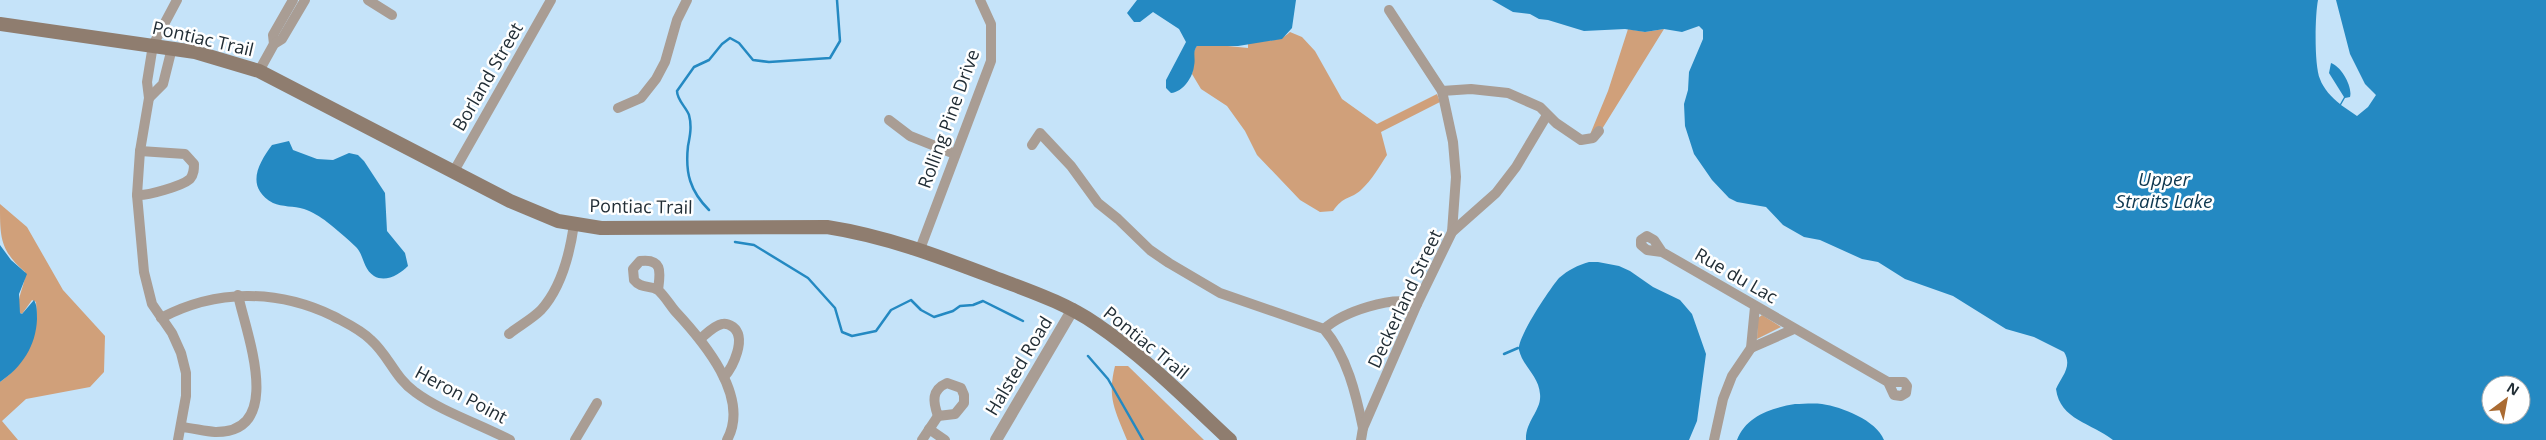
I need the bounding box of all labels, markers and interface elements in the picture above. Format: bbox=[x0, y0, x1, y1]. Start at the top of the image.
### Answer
street label: Pontiac Trail bbox=[150, 15, 256, 61]
street label: Borland Street bbox=[446, 18, 528, 135]
street label: Rolling Pine Drive bbox=[912, 46, 984, 192]
water label: Upper Straits Lake bbox=[2116, 166, 2212, 214]
street label: Pontiac Trail bbox=[589, 193, 693, 219]
street label: Deckerland Street bbox=[1361, 225, 1447, 372]
street label: Rue du Lac bbox=[1691, 242, 1783, 309]
street label: Pontiac Trail bbox=[1099, 300, 1194, 384]
street label: Halsted Road bbox=[979, 311, 1057, 419]
street label: Heron Point bbox=[411, 360, 512, 428]
north arrow bbox=[2481, 375, 2531, 425]
text: N bbox=[2503, 377, 2523, 400]

